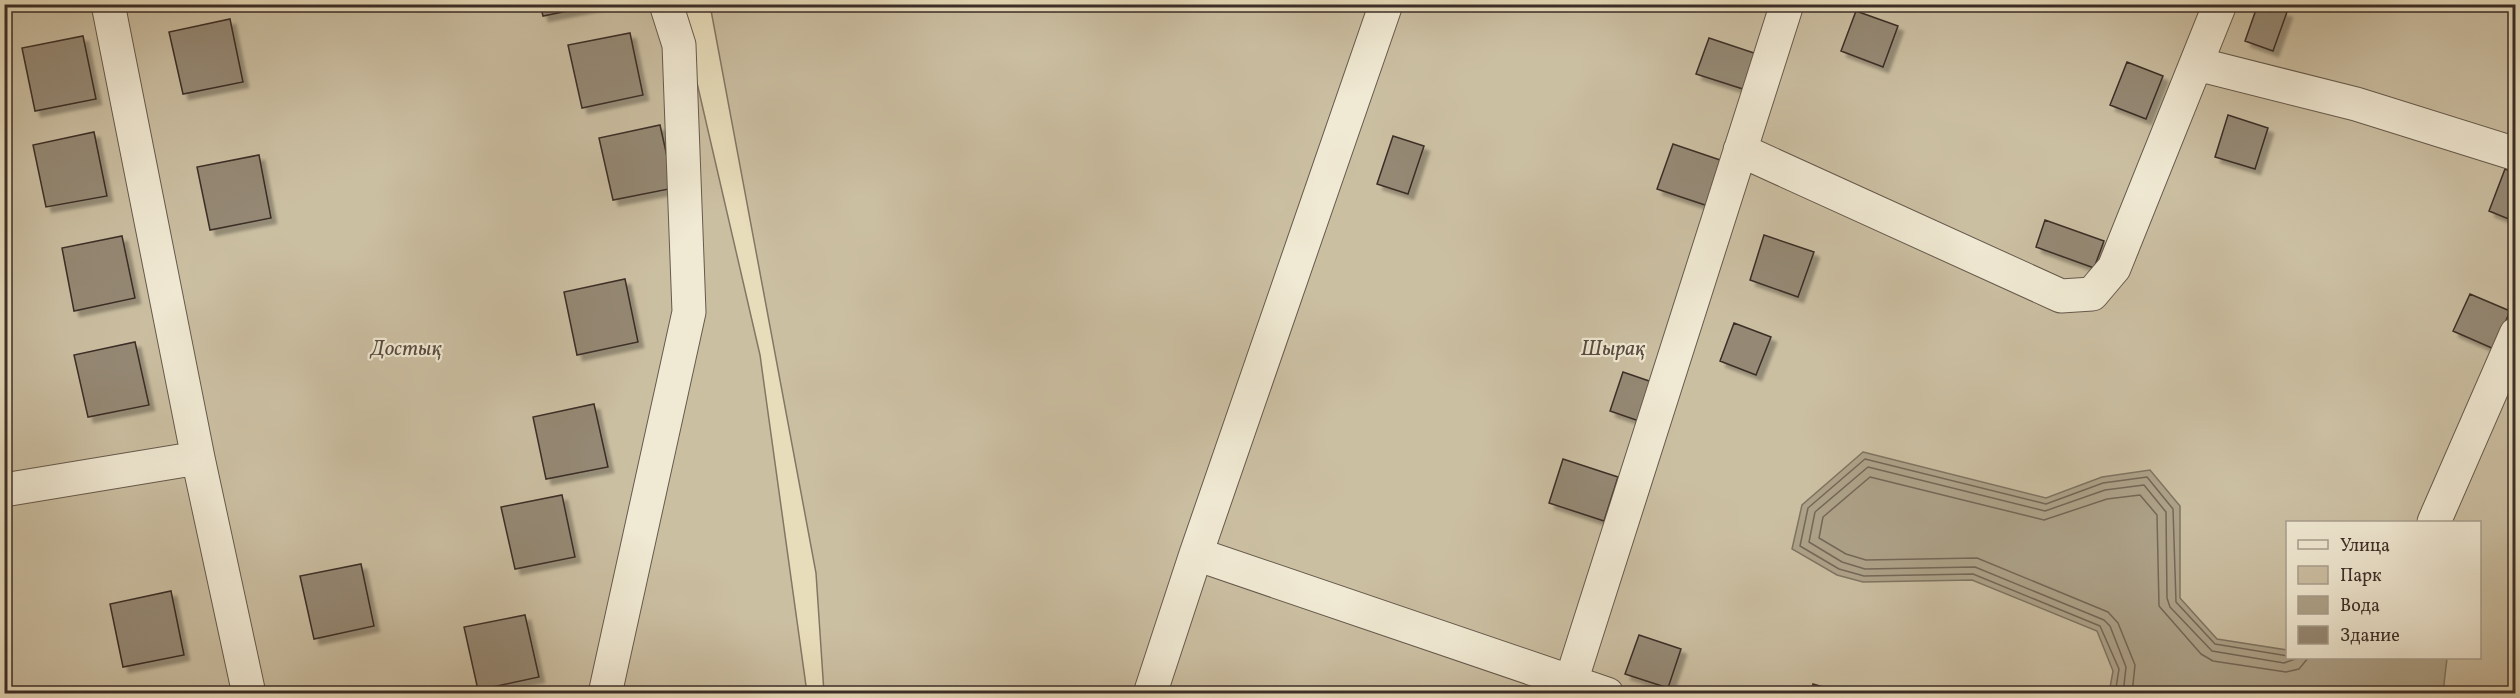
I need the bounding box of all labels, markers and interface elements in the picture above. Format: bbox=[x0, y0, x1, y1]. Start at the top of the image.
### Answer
park label: Достық bbox=[369, 335, 442, 364]
park label: Шырақ bbox=[1581, 335, 1646, 364]
legend bbox=[2286, 521, 2481, 659]
text: Улица bbox=[2340, 534, 2390, 559]
text: Парк bbox=[2340, 564, 2382, 589]
text: Вода bbox=[2340, 594, 2380, 619]
text: Здание bbox=[2340, 624, 2400, 649]

